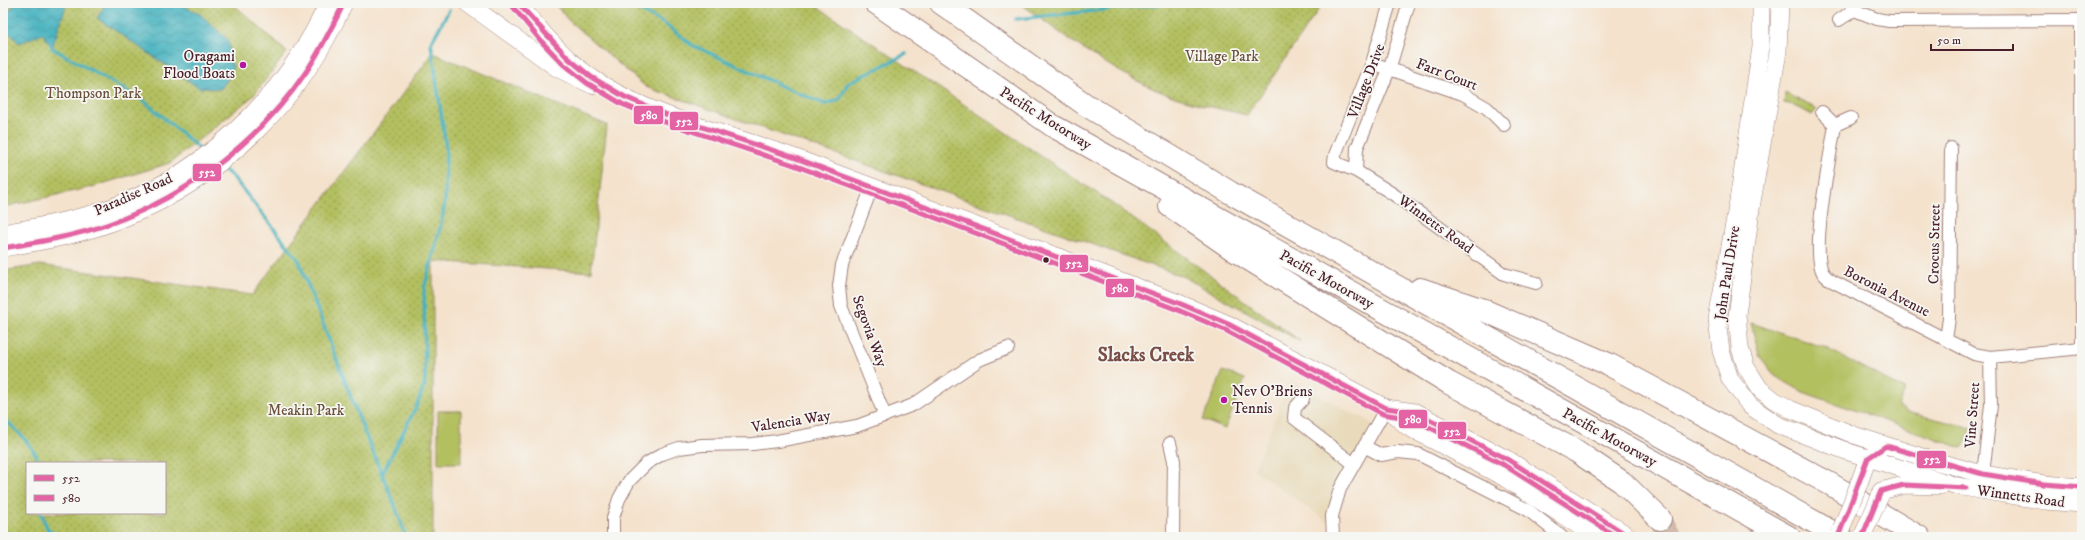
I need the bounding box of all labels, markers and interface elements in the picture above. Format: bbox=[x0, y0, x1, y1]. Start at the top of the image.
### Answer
scale bar bbox=[1931, 26, 2013, 52]
text: 50 m bbox=[1937, 33, 1961, 48]
street label: Village Drive bbox=[1343, 41, 1389, 122]
place label: Oragami Flood Boats bbox=[163, 47, 235, 83]
park label: Village Park bbox=[1184, 47, 1259, 66]
street label: Farr Court bbox=[1413, 54, 1480, 95]
marker: Oragami Flood Boats bbox=[238, 60, 248, 70]
street label: Pacific Motorway bbox=[996, 83, 1096, 155]
park label: Thompson Park bbox=[45, 84, 142, 103]
line badge: 580 bbox=[633, 105, 664, 125]
text: 580 bbox=[640, 109, 658, 123]
line badge: 552 bbox=[669, 111, 699, 131]
text: 552 bbox=[675, 115, 693, 129]
line badge: 552 bbox=[192, 163, 222, 182]
text: 552 bbox=[198, 166, 216, 180]
street label: Paradise Road bbox=[91, 169, 176, 220]
street label: Winnetts Road bbox=[1394, 190, 1477, 258]
street label: Crocus Street bbox=[1924, 204, 1945, 284]
street label: John Paul Drive bbox=[1710, 225, 1744, 324]
street label: Pacific Motorway bbox=[1276, 246, 1378, 314]
line badge: 552 bbox=[1059, 254, 1089, 273]
unlabelled marker bbox=[1041, 255, 1051, 265]
text: 552 bbox=[1065, 257, 1083, 271]
street label: Boronia Avenue bbox=[1841, 262, 1933, 321]
line badge: 580 bbox=[1105, 278, 1135, 298]
text: 580 bbox=[1111, 282, 1129, 296]
street label: Segovia Way bbox=[848, 293, 892, 370]
district label: Slacks Creek bbox=[1098, 344, 1195, 367]
street label: Vine Street bbox=[1961, 381, 1984, 450]
place label: Nev O'Briens Tennis bbox=[1232, 382, 1312, 418]
marker: Nev O'Briens Tennis bbox=[1219, 395, 1229, 405]
park label: Meakin Park bbox=[268, 401, 345, 420]
street label: Pacific Motorway bbox=[1559, 404, 1661, 472]
street label: Valencia Way bbox=[749, 406, 833, 437]
line badge: 580 bbox=[1398, 409, 1428, 429]
text: 580 bbox=[1404, 413, 1422, 427]
line badge: 552 bbox=[1437, 421, 1467, 440]
text: 552 bbox=[1443, 425, 1461, 439]
line badge: 552 bbox=[1916, 450, 1947, 469]
text: 552 bbox=[1923, 453, 1941, 467]
legend bbox=[26, 462, 166, 514]
text: 552 bbox=[62, 471, 80, 486]
street label: Winnetts Road bbox=[1975, 481, 2066, 512]
text: 580 bbox=[62, 491, 80, 506]

